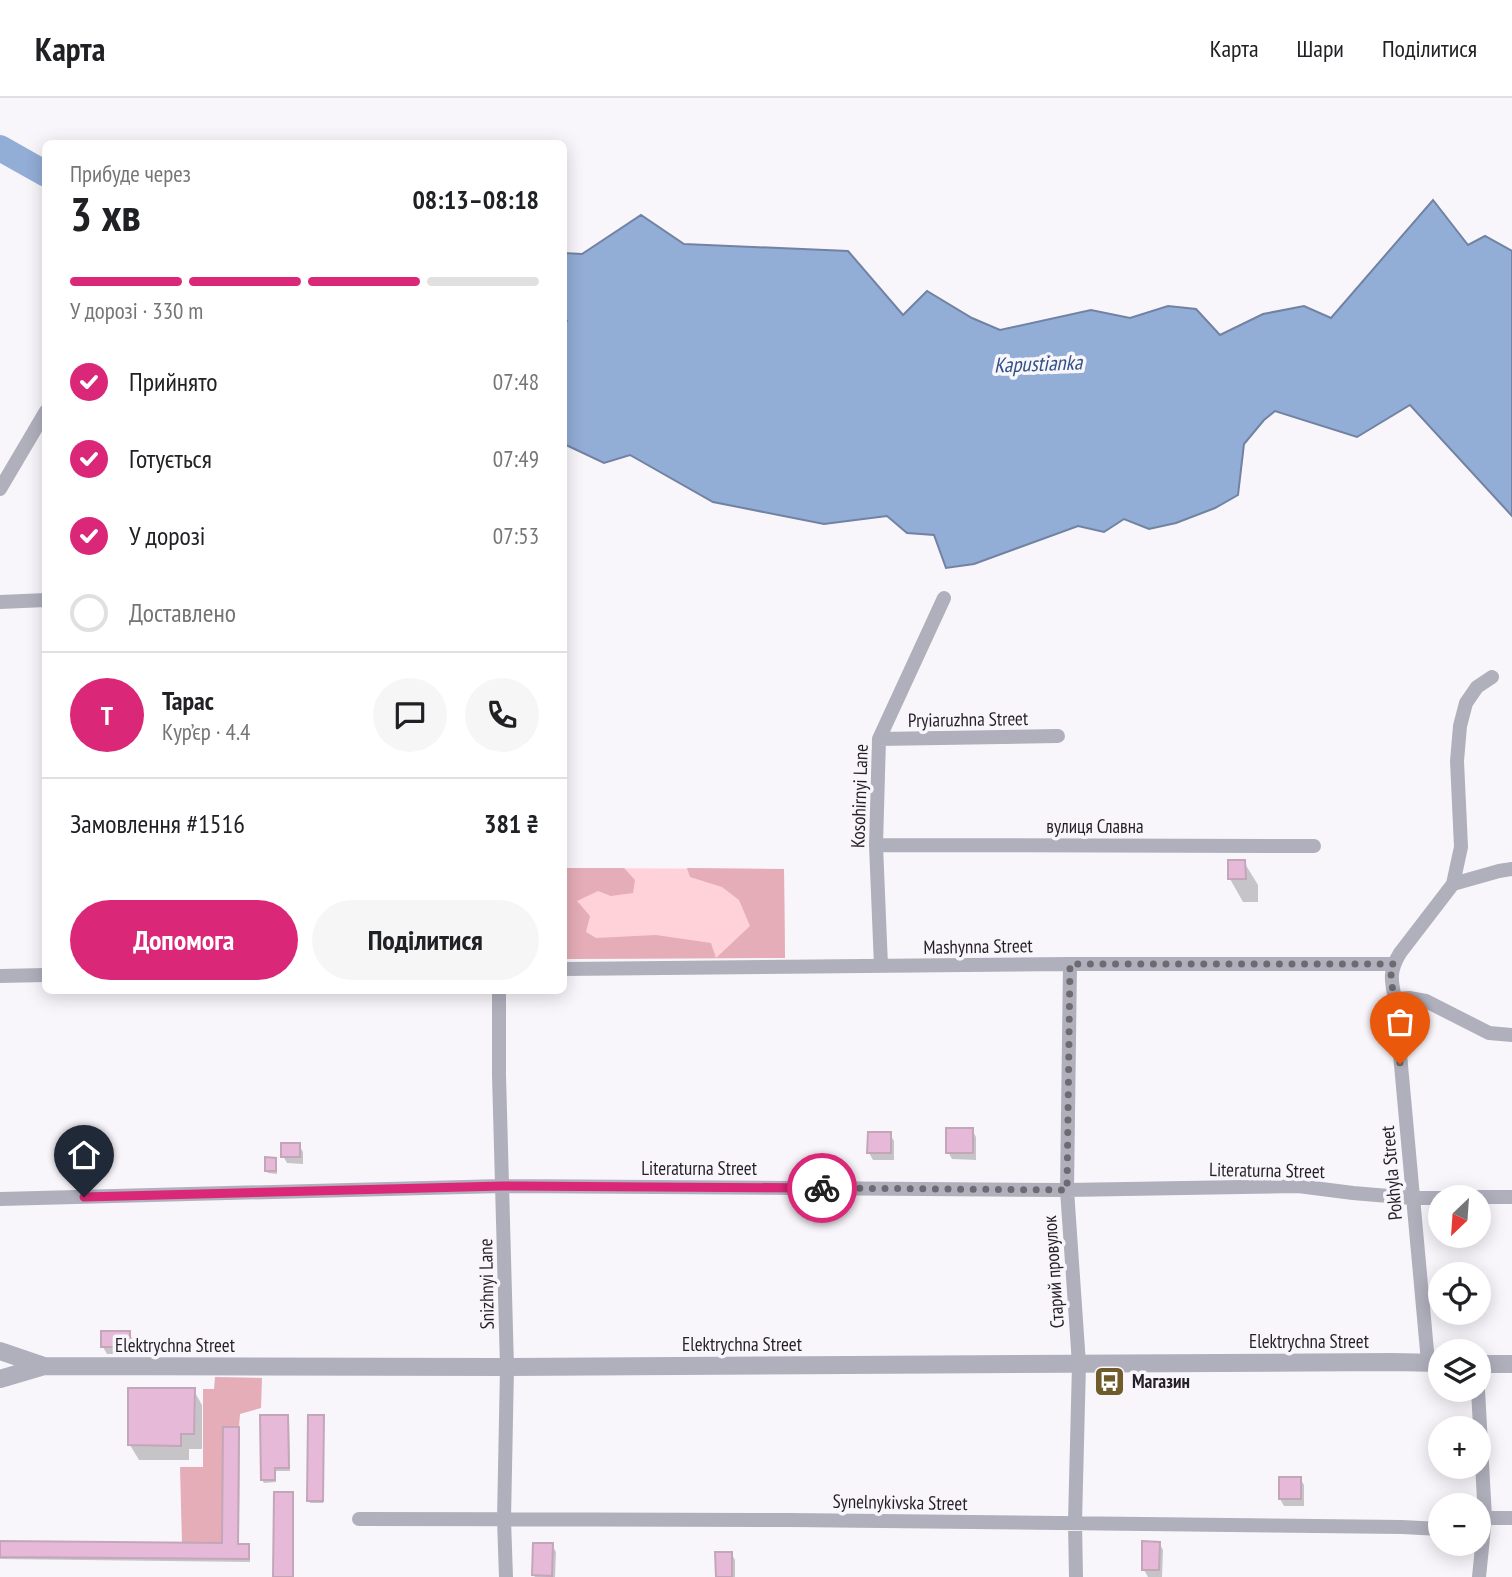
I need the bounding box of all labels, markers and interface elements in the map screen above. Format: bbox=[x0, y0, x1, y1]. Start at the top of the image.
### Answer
text: Карта bbox=[35, 27, 105, 70]
text: Карта bbox=[1210, 33, 1259, 64]
text: Шари bbox=[1297, 33, 1344, 64]
text: Поділитися bbox=[1382, 33, 1477, 64]
text: Прибуде через bbox=[70, 159, 191, 188]
text: 08:13–08:18 bbox=[412, 183, 539, 216]
text: 3 хв bbox=[70, 184, 141, 244]
text: У дорозі · 330 m bbox=[70, 296, 203, 325]
water label: Kapustianka bbox=[993, 348, 1084, 379]
icon: check bbox=[70, 363, 108, 401]
text: Прийнято bbox=[129, 365, 217, 398]
text: 07:48 bbox=[493, 367, 539, 396]
icon: check bbox=[70, 440, 108, 478]
text: Готується bbox=[129, 442, 212, 475]
text: 07:49 bbox=[493, 444, 539, 473]
icon: check bbox=[70, 517, 108, 555]
text: У дорозі bbox=[129, 519, 206, 552]
text: 07:53 bbox=[493, 521, 539, 550]
text: Доставлено bbox=[129, 596, 236, 629]
button: chat bbox=[373, 678, 447, 752]
button: phone bbox=[465, 678, 539, 752]
text: Тарас bbox=[162, 684, 214, 717]
text: Т bbox=[101, 699, 113, 732]
street label: Pryiaruzhna Street bbox=[908, 706, 1029, 732]
text: Кур’єр · 4.4 bbox=[162, 717, 250, 746]
street label: Kosohirnyi Lane bbox=[845, 743, 873, 848]
text: Замовлення #1516 bbox=[70, 807, 245, 840]
text: 381 ₴ bbox=[484, 807, 539, 840]
street label: вулиця Славна bbox=[1046, 814, 1144, 838]
button: Допомога bbox=[70, 900, 298, 980]
button: Поділитися bbox=[312, 900, 539, 980]
street label: Mashynna Street bbox=[923, 933, 1034, 959]
pin bbox=[1370, 992, 1430, 1064]
icon: bag bbox=[1381, 1003, 1419, 1041]
street label: Pokhyla Street bbox=[1375, 1124, 1407, 1221]
pin bbox=[54, 1125, 114, 1197]
icon: home bbox=[65, 1136, 103, 1174]
courier bbox=[787, 1153, 857, 1223]
street label: Literaturna Street bbox=[641, 1156, 758, 1180]
street label: Literaturna Street bbox=[1209, 1157, 1326, 1183]
icon: bike bbox=[803, 1169, 841, 1207]
north arrow bbox=[1428, 1185, 1491, 1248]
map controls bbox=[1428, 1185, 1491, 1556]
street label: Старий провулок bbox=[1037, 1214, 1069, 1329]
street label: Snizhnyi Lane bbox=[473, 1238, 499, 1330]
button: locate bbox=[1428, 1262, 1491, 1325]
street label: Elektrychna Street bbox=[1249, 1329, 1370, 1353]
street label: Elektrychna Street bbox=[682, 1332, 803, 1356]
street label: Elektrychna Street bbox=[115, 1333, 236, 1357]
button: layers bbox=[1428, 1339, 1491, 1402]
bus stop icon: Магазин bbox=[1092, 1364, 1126, 1398]
place label: Магазин bbox=[1132, 1369, 1190, 1393]
button: + bbox=[1428, 1416, 1491, 1479]
street label: Synelnykivska Street bbox=[832, 1489, 968, 1515]
button: − bbox=[1428, 1493, 1491, 1556]

